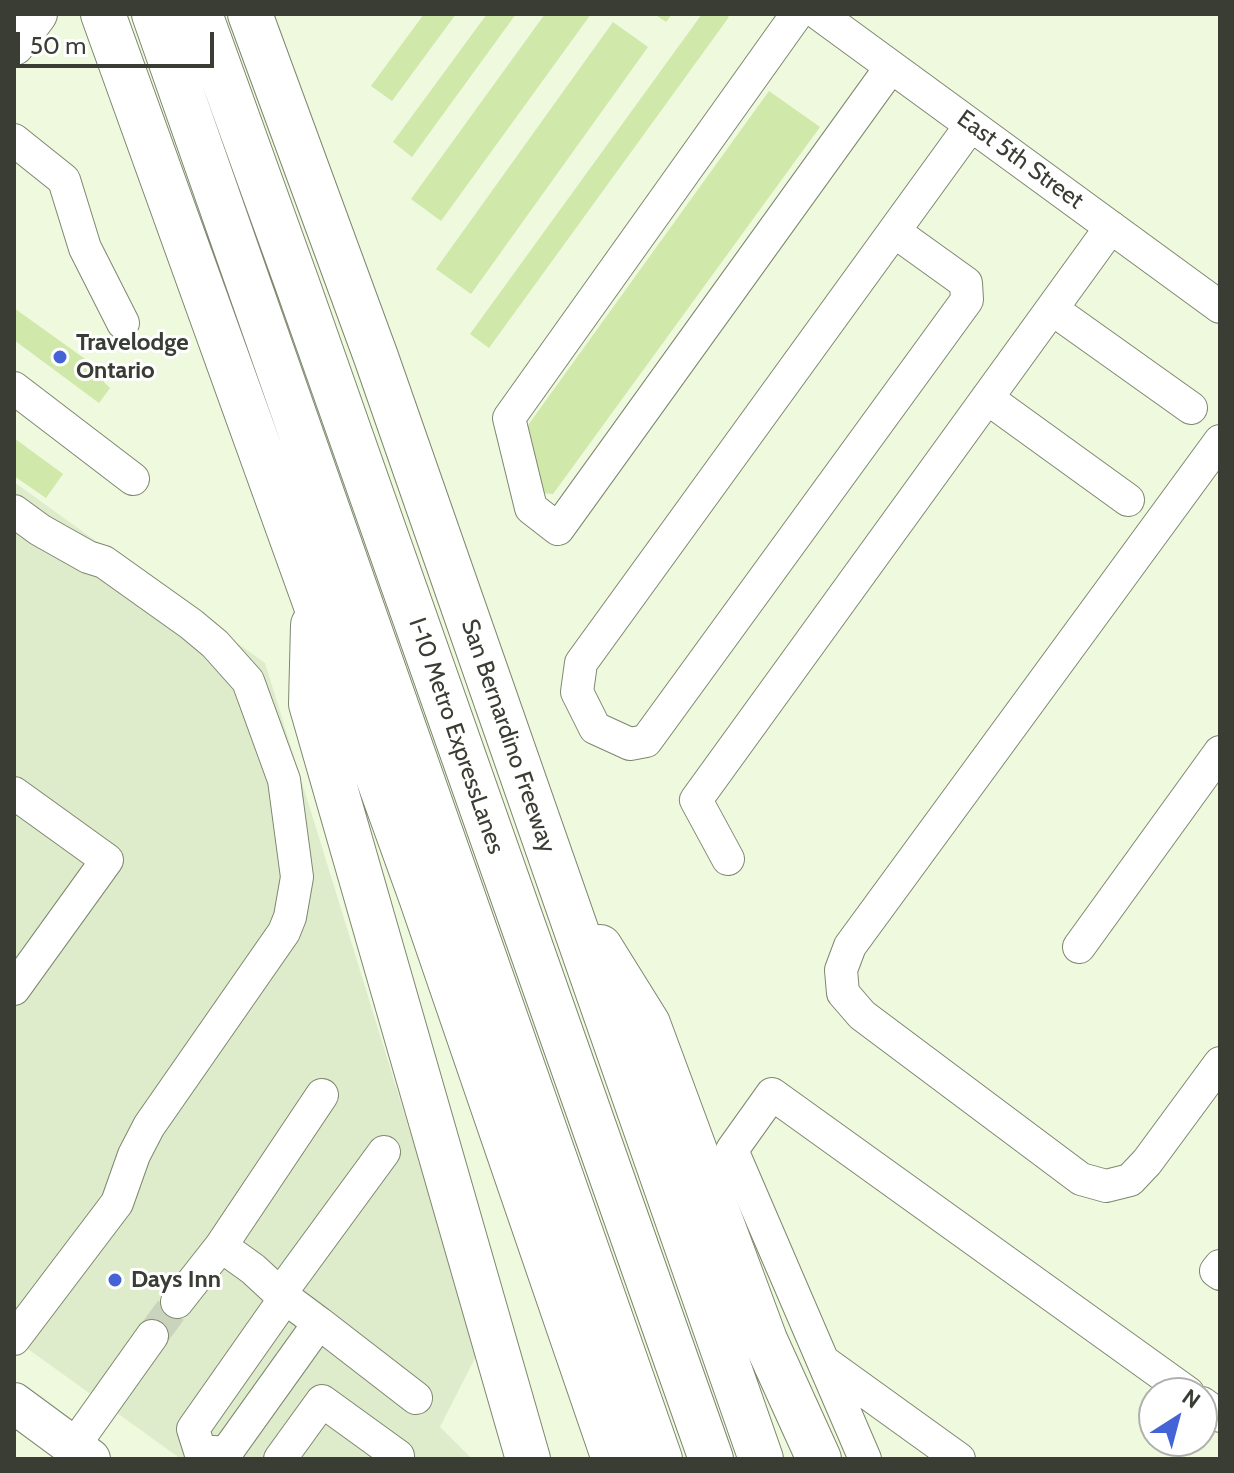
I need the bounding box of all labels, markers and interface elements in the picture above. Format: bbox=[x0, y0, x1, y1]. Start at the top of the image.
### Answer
scale bar bbox=[20, 16, 218, 66]
text: 50 m bbox=[30, 31, 86, 60]
street label: East 5th Street bbox=[951, 104, 1089, 216]
place label: Travelodge Ontario bbox=[76, 329, 189, 385]
marker: Travelodge Ontario bbox=[51, 348, 69, 366]
street label: I-10 Metro ExpressLanes bbox=[402, 614, 510, 858]
street label: San Bernardino Freeway bbox=[455, 616, 561, 856]
place label: Days Inn bbox=[131, 1266, 221, 1294]
marker: Days Inn bbox=[106, 1271, 124, 1289]
north arrow bbox=[1138, 1377, 1218, 1457]
text: N bbox=[1177, 1383, 1205, 1414]

